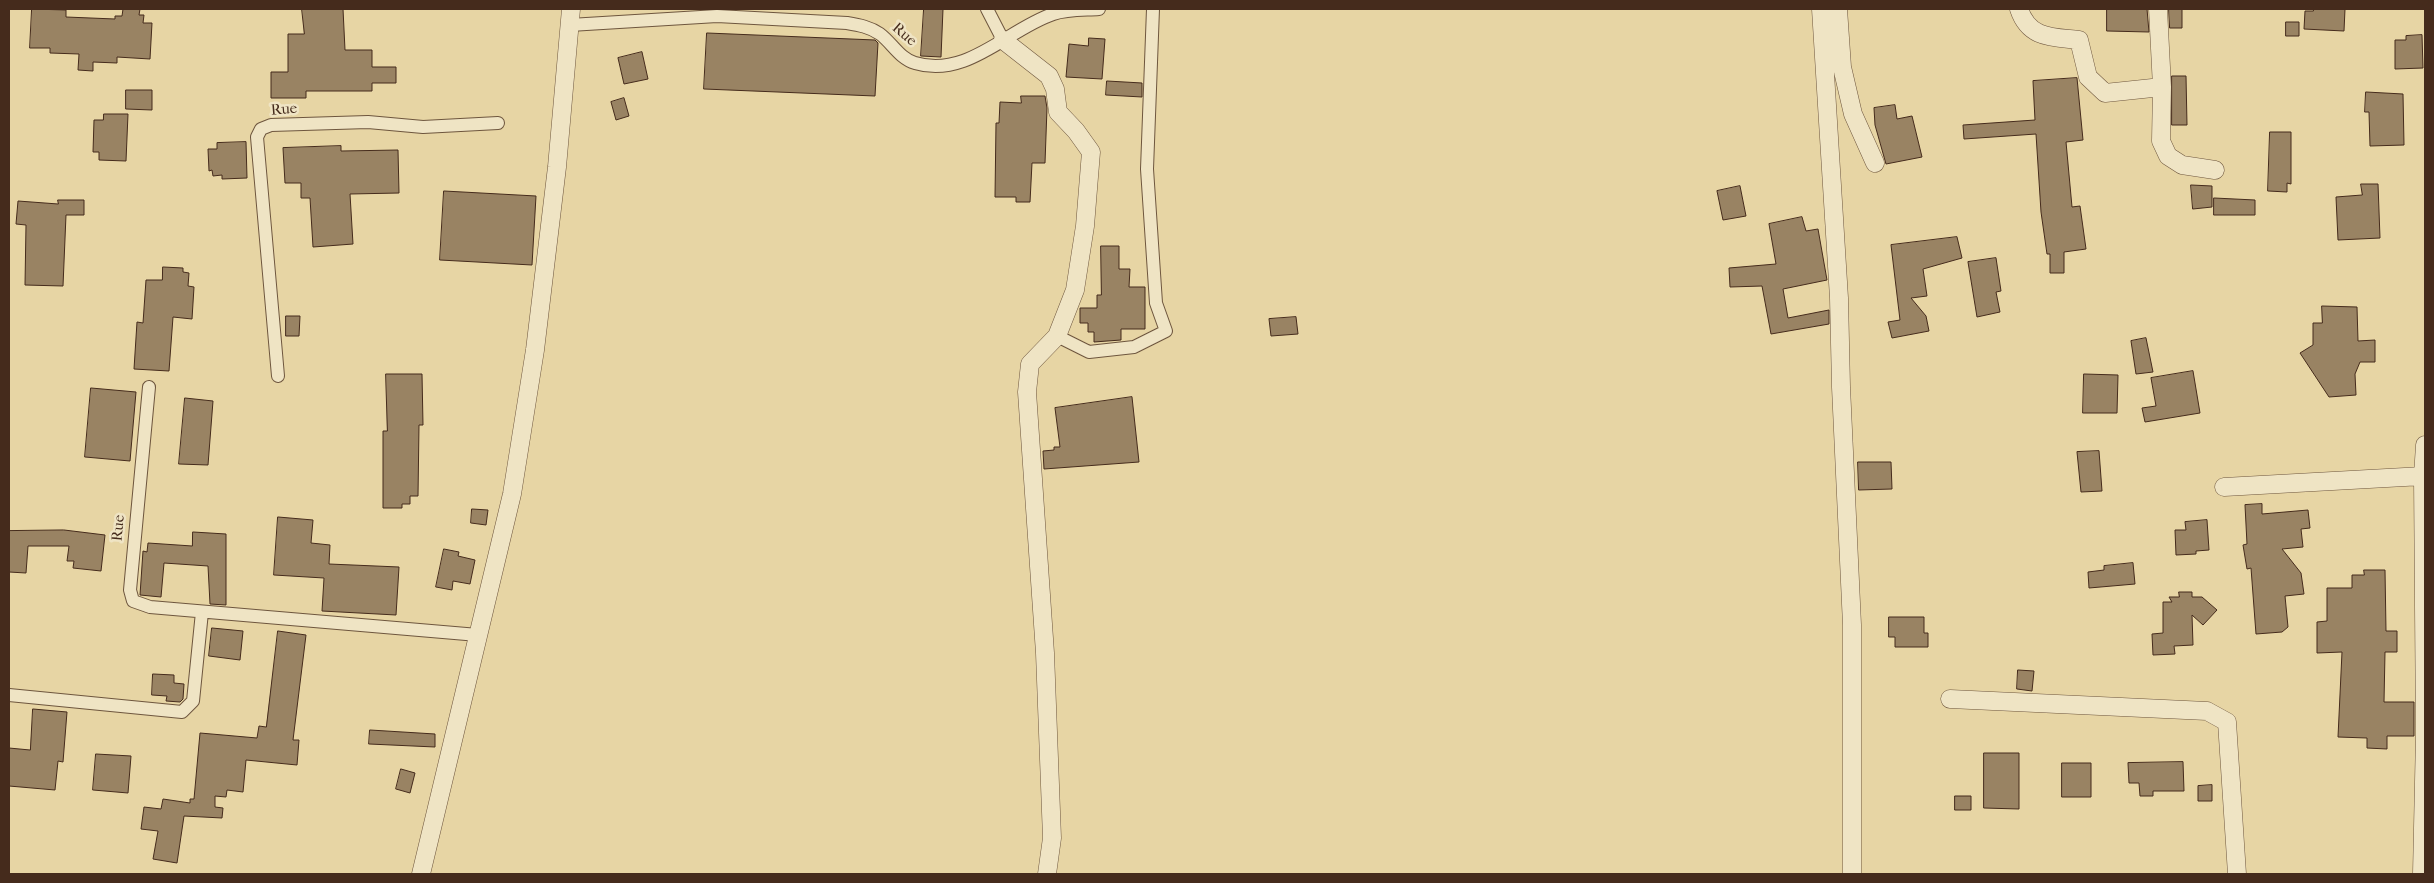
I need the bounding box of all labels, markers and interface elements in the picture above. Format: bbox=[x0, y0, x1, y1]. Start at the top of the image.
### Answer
street label: Rue bbox=[888, 20, 920, 50]
street label: Rue bbox=[270, 100, 298, 120]
street label: Rue bbox=[109, 514, 129, 542]

